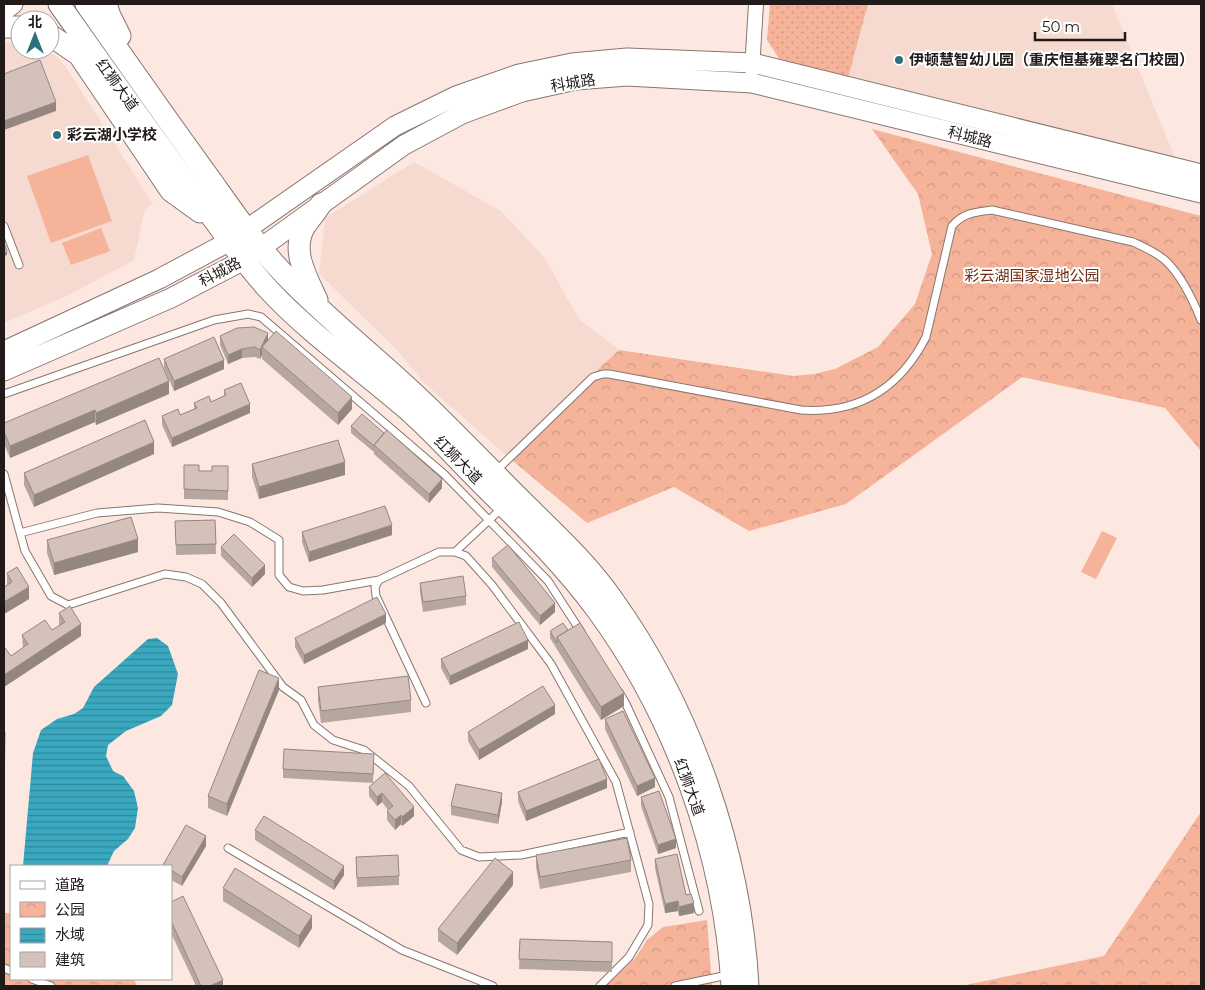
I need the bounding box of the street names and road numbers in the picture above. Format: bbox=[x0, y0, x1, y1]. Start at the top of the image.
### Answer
street label: 红狮大道 bbox=[92, 55, 143, 115]
street label: 科城路 bbox=[549, 70, 597, 95]
street label: 科城路 bbox=[946, 122, 994, 151]
street label: 科城路 bbox=[195, 253, 244, 291]
street label: 红狮大道 bbox=[430, 432, 486, 488]
street label: 红狮大道 bbox=[670, 755, 709, 818]

